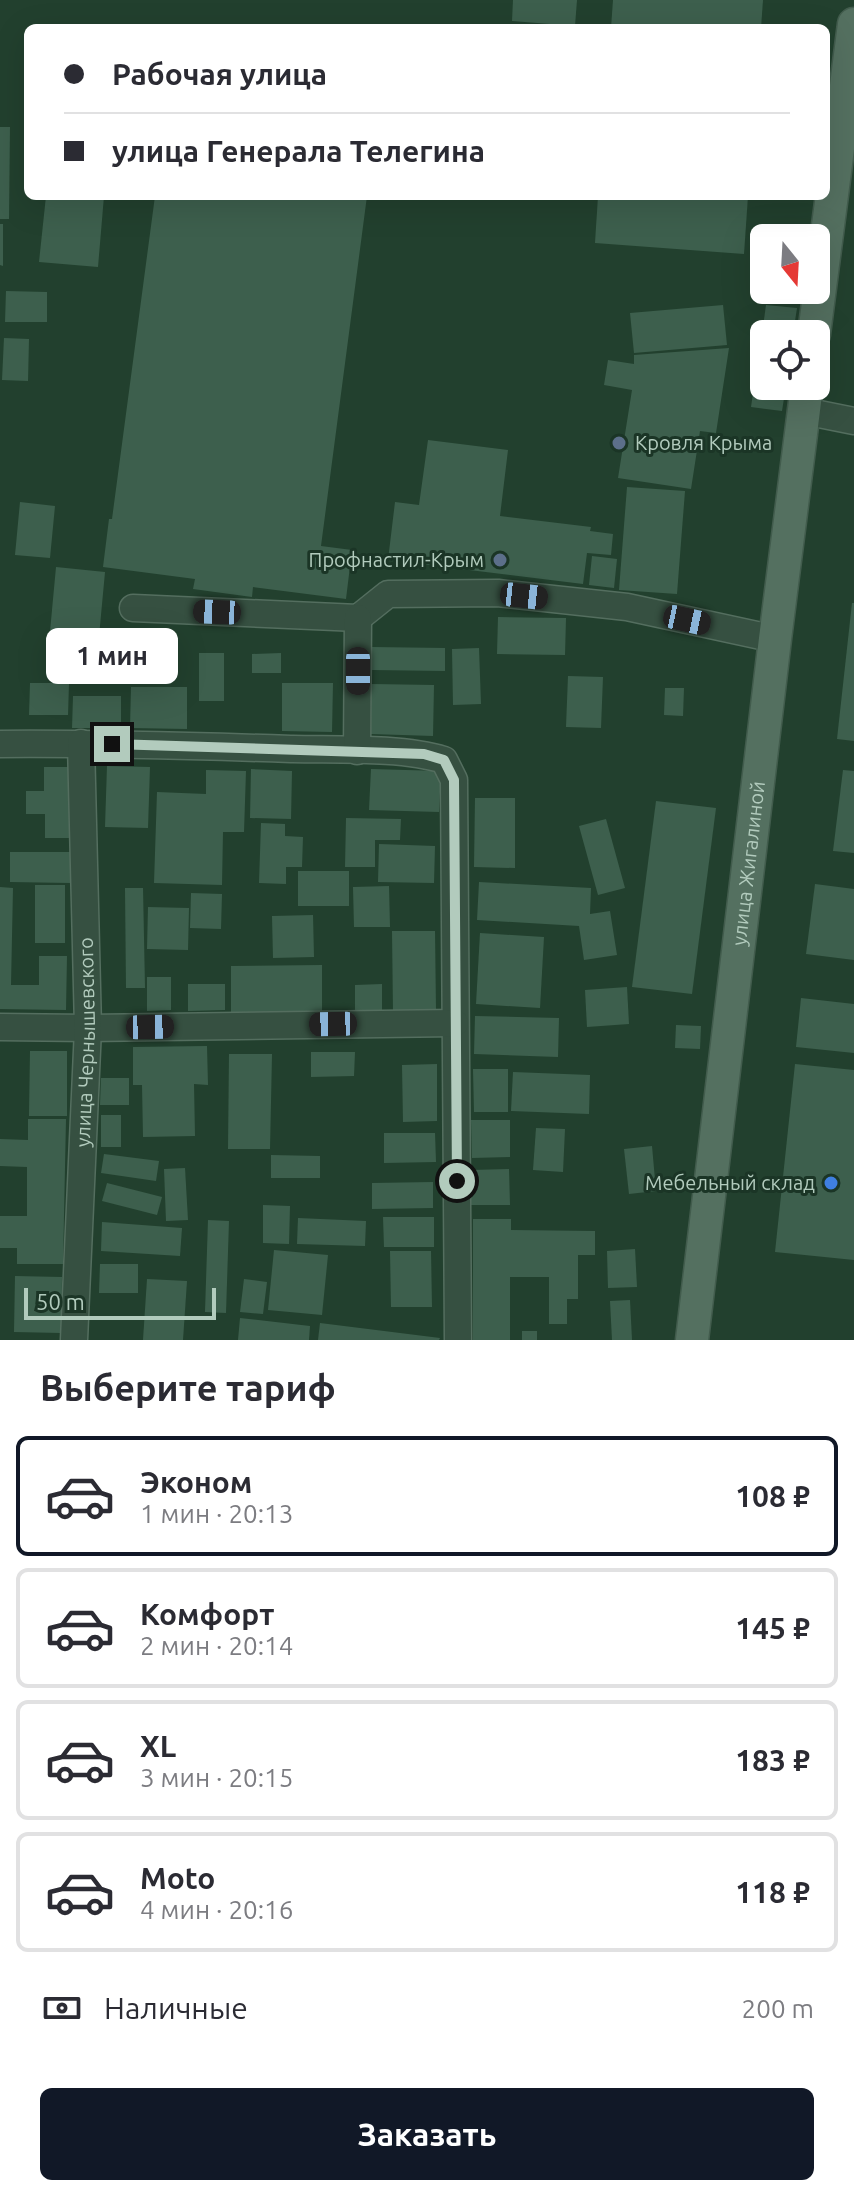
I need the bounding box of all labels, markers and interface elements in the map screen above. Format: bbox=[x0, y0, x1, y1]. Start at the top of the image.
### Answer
text: Рабочая улица bbox=[112, 57, 327, 91]
text: улица Генерала Телегина bbox=[112, 134, 485, 168]
north arrow bbox=[750, 224, 830, 304]
map controls bbox=[750, 224, 830, 400]
button: locate bbox=[750, 320, 830, 400]
place label: Кровля Крыма bbox=[635, 431, 772, 454]
marker: Кровля Крыма bbox=[610, 434, 628, 452]
place label: Профнастил-Крым bbox=[309, 548, 484, 571]
marker: Профнастил-Крым bbox=[491, 551, 509, 569]
car bbox=[499, 582, 549, 610]
car bbox=[193, 599, 241, 625]
car bbox=[661, 603, 713, 637]
callout: 1 мин bbox=[46, 628, 178, 684]
text: 1 мин bbox=[76, 641, 148, 670]
car bbox=[346, 647, 370, 695]
route end bbox=[94, 726, 130, 762]
street label: улица Жигалиной bbox=[727, 780, 769, 947]
street label: улица Чернышевского bbox=[71, 937, 99, 1148]
car bbox=[309, 1012, 357, 1036]
car bbox=[126, 1015, 174, 1039]
route start bbox=[439, 1163, 475, 1199]
place label: Мебельный склад bbox=[645, 1171, 815, 1194]
marker: Мебельный склад bbox=[822, 1174, 840, 1192]
scale bar bbox=[24, 1284, 216, 1320]
text: 50 m bbox=[36, 1289, 85, 1314]
text: Выберите тариф bbox=[40, 1367, 336, 1408]
icon: car bbox=[44, 1460, 116, 1532]
text: Эконом bbox=[140, 1465, 252, 1499]
text: 108 ₽ bbox=[735, 1479, 810, 1513]
text: 1 мин · 20:13 bbox=[140, 1499, 293, 1528]
icon: car bbox=[44, 1592, 116, 1664]
text: Комфорт bbox=[140, 1597, 274, 1631]
text: 145 ₽ bbox=[735, 1611, 810, 1645]
text: 2 мин · 20:14 bbox=[140, 1631, 293, 1660]
icon: car bbox=[44, 1724, 116, 1796]
text: XL bbox=[140, 1729, 176, 1763]
text: 183 ₽ bbox=[735, 1743, 810, 1777]
text: 3 мин · 20:15 bbox=[140, 1763, 293, 1792]
icon: car bbox=[44, 1856, 116, 1928]
text: Moto bbox=[140, 1861, 215, 1895]
text: 118 ₽ bbox=[735, 1875, 810, 1909]
text: 4 мин · 20:16 bbox=[140, 1895, 293, 1924]
icon: cash bbox=[40, 1986, 84, 2030]
text: Наличные bbox=[104, 1991, 248, 2025]
text: 200 m bbox=[742, 1994, 814, 2023]
button: Заказать bbox=[40, 2088, 814, 2180]

